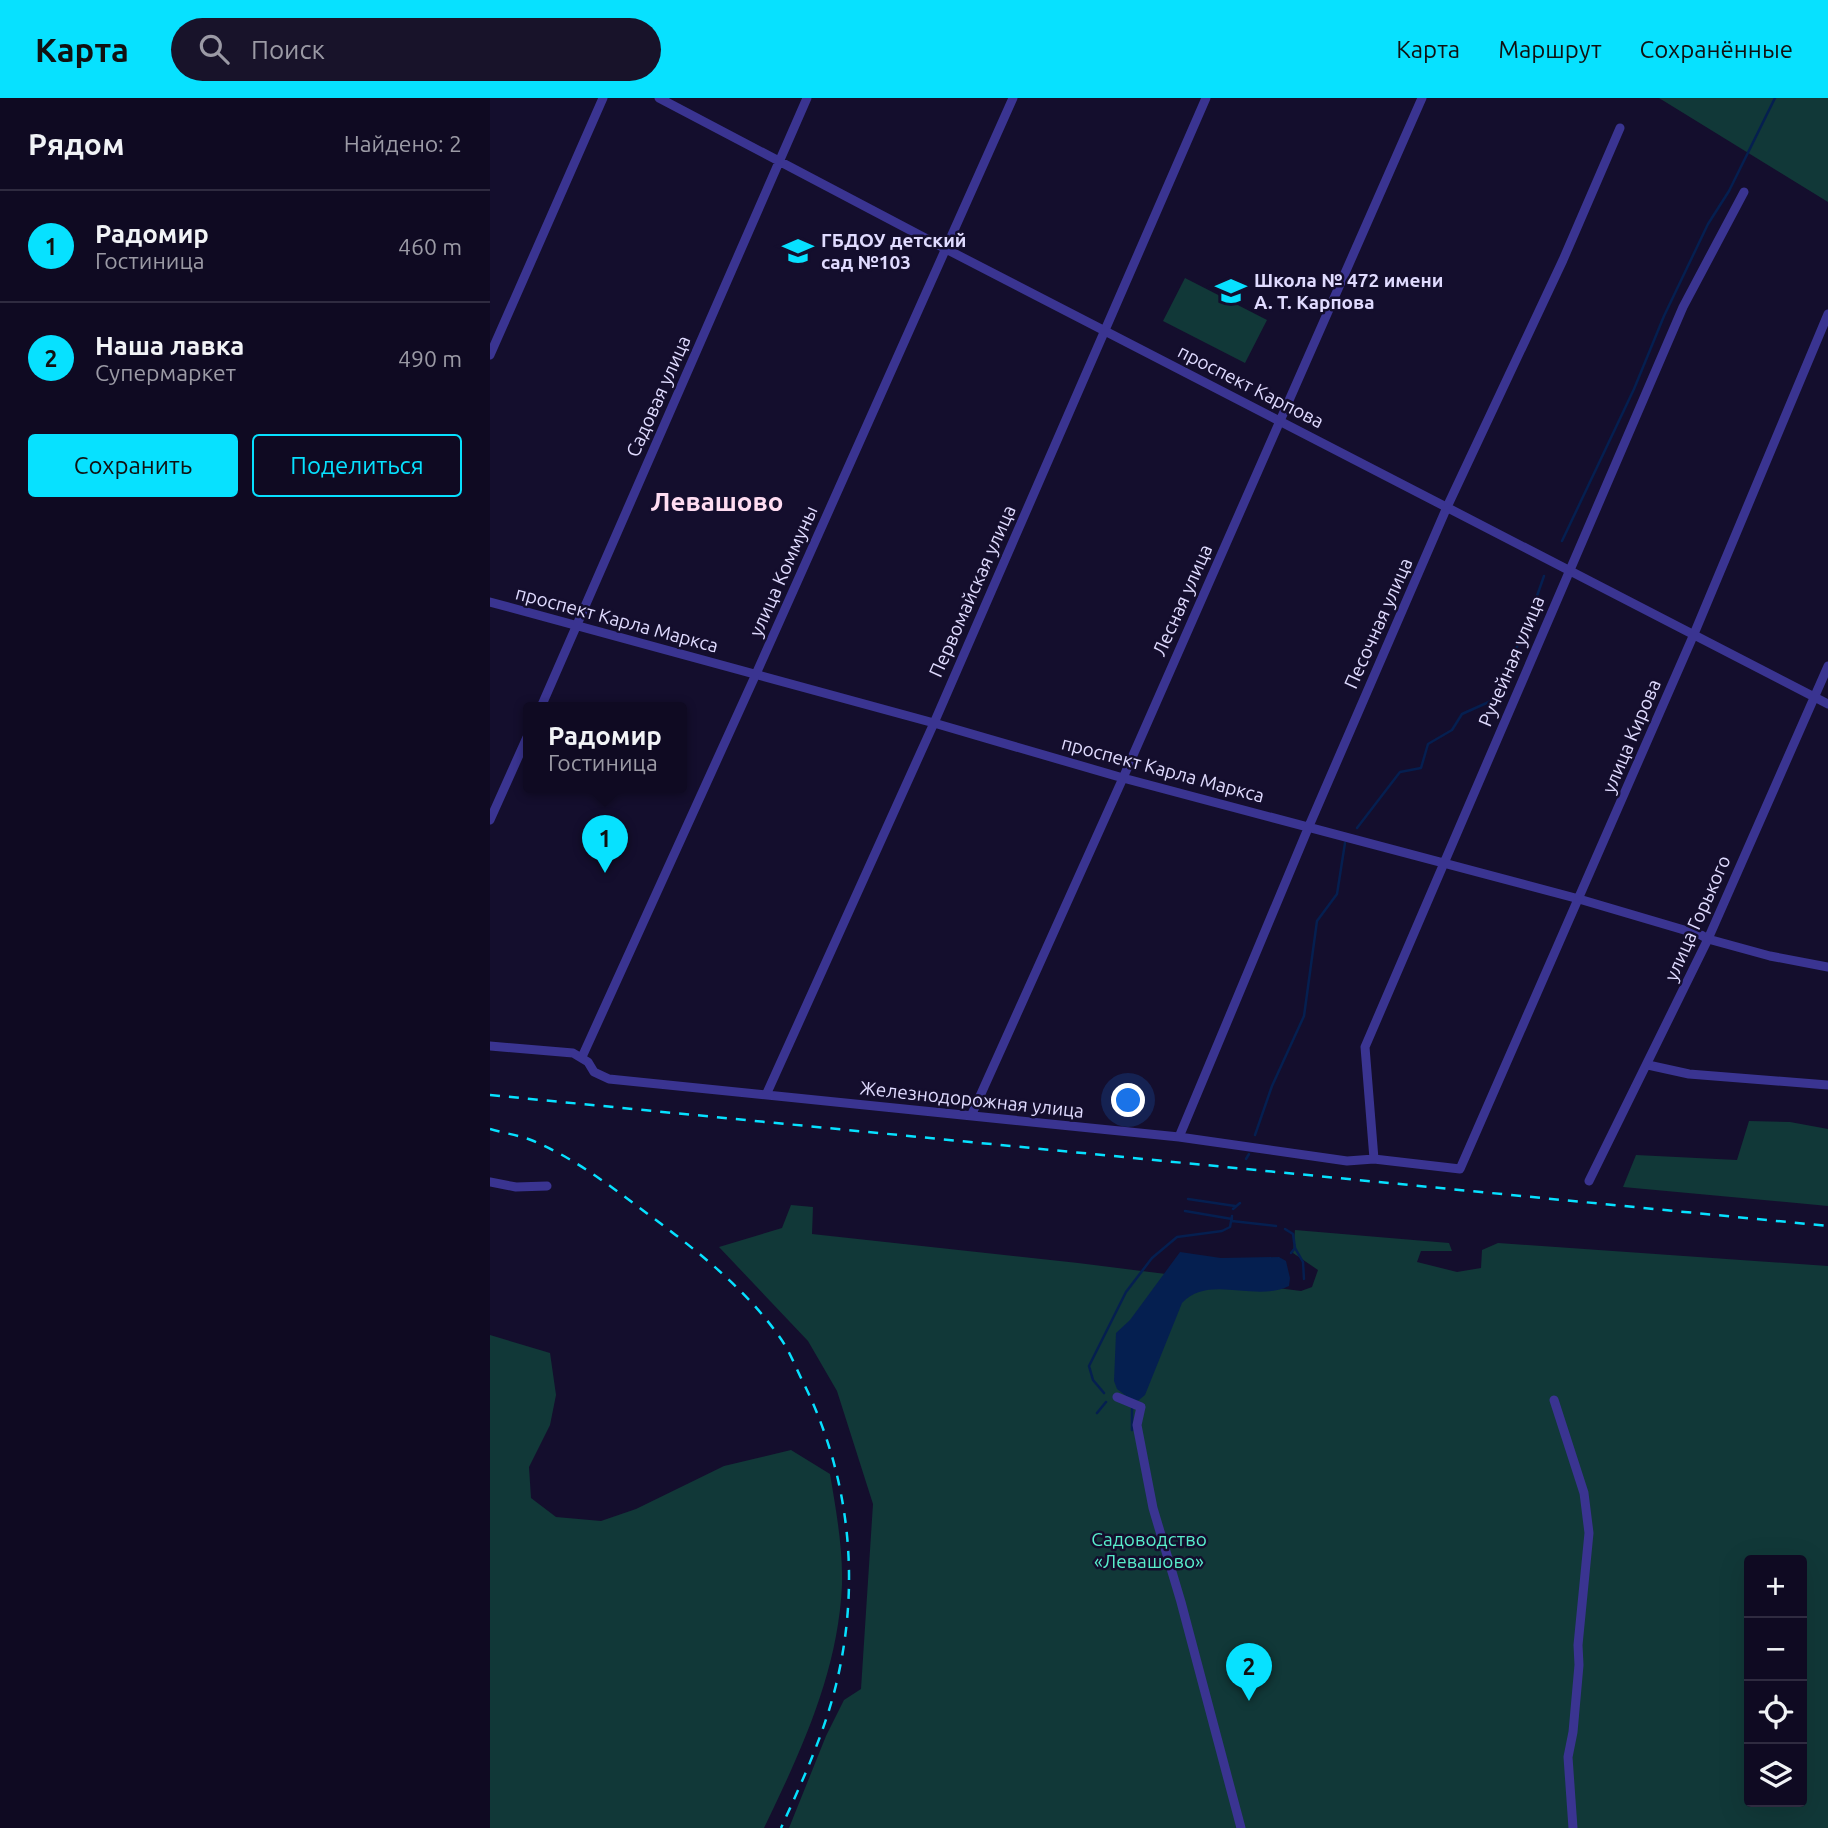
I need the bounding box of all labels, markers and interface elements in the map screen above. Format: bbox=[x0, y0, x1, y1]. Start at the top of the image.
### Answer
search box bbox=[171, 18, 661, 81]
icon: search bbox=[195, 30, 233, 68]
text: Карта bbox=[35, 31, 129, 68]
text: Поиск bbox=[251, 35, 325, 64]
text: Карта bbox=[1396, 36, 1460, 63]
text: Маршрут bbox=[1498, 36, 1602, 63]
text: Сохранённые bbox=[1640, 36, 1793, 63]
text: Рядом bbox=[28, 127, 124, 161]
text: Найдено: 2 bbox=[344, 131, 462, 156]
text: Радомир bbox=[95, 219, 209, 248]
place label: ГБДОУ детский сад №103 bbox=[821, 229, 966, 273]
text: 1 bbox=[45, 234, 57, 259]
text: 460 m bbox=[398, 234, 462, 259]
school or university icon: ГБДОУ детский сад №103 bbox=[781, 234, 815, 268]
text: Гостиница bbox=[95, 248, 205, 273]
place label: Школа № 472 имени А. Т. Карпова bbox=[1254, 269, 1443, 313]
school or university icon: Школа № 472 имени А. Т. Карпова bbox=[1214, 274, 1248, 308]
text: Наша лавка bbox=[95, 331, 244, 360]
street label: Садовая улица bbox=[621, 332, 695, 460]
street label: проспект Карпова bbox=[1174, 340, 1328, 432]
text: 2 bbox=[45, 346, 57, 371]
text: 490 m bbox=[398, 346, 462, 371]
text: Супермаркет bbox=[95, 360, 236, 385]
button: Сохранить bbox=[28, 434, 238, 497]
button: Поделиться bbox=[252, 434, 462, 497]
district label: Левашово bbox=[651, 487, 783, 516]
street label: улица Коммуны bbox=[744, 502, 822, 640]
street label: Первомайская улица bbox=[924, 502, 1020, 680]
street label: Лесная улица bbox=[1148, 541, 1216, 659]
street label: Песочная улица bbox=[1339, 554, 1417, 692]
street label: проспект Карла Маркса bbox=[513, 581, 721, 657]
street label: Ручейная улица bbox=[1474, 592, 1548, 730]
street label: улица Кирова bbox=[1597, 676, 1665, 796]
popup bbox=[523, 702, 687, 793]
text: Радомир bbox=[548, 721, 662, 750]
street label: проспект Карла Маркса bbox=[1059, 731, 1267, 807]
text: Гостиница bbox=[548, 750, 658, 775]
pin: 1 bbox=[582, 815, 628, 873]
street label: улица Горького bbox=[1659, 852, 1735, 984]
street label: Железнодорожная улица bbox=[859, 1076, 1085, 1122]
your location bbox=[1111, 1083, 1145, 1117]
park label: Садоводство «Левашово» bbox=[1091, 1528, 1207, 1572]
map controls bbox=[1744, 1555, 1807, 1807]
button: + bbox=[1744, 1555, 1807, 1618]
button: − bbox=[1744, 1618, 1807, 1681]
pin: 2 bbox=[1226, 1643, 1272, 1701]
button: locate bbox=[1744, 1681, 1807, 1744]
button: layers bbox=[1744, 1744, 1807, 1807]

